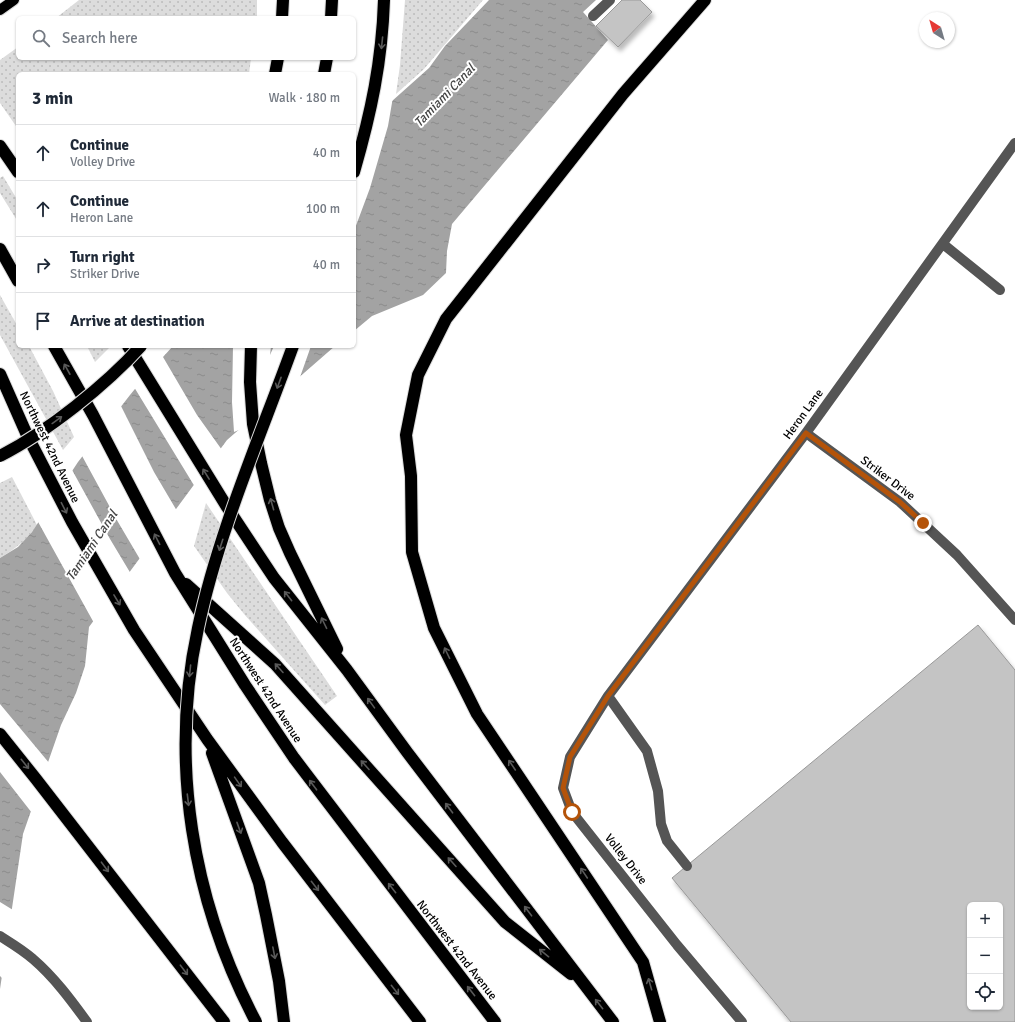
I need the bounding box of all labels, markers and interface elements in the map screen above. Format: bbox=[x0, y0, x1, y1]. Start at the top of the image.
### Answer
north arrow bbox=[919, 12, 955, 48]
search box bbox=[16, 16, 356, 60]
icon: search bbox=[30, 27, 52, 49]
text: Search here bbox=[62, 29, 138, 47]
one-way arrow bbox=[378, 36, 385, 49]
water label: Tamiami Canal bbox=[411, 60, 479, 130]
text: 3 min bbox=[32, 88, 73, 109]
text: Walk · 180 m bbox=[269, 90, 340, 106]
text: Continue bbox=[70, 136, 129, 154]
icon: ahead bbox=[32, 142, 54, 164]
text: 40 m bbox=[313, 145, 340, 161]
text: Volley Drive bbox=[70, 154, 135, 170]
text: Continue bbox=[70, 192, 129, 210]
icon: ahead bbox=[32, 198, 54, 220]
text: 100 m bbox=[306, 201, 340, 217]
text: Heron Lane bbox=[70, 210, 133, 226]
text: Turn right bbox=[70, 248, 135, 266]
icon: right bbox=[32, 254, 54, 276]
text: 40 m bbox=[313, 257, 340, 273]
text: Striker Drive bbox=[70, 266, 140, 282]
icon: arrive bbox=[32, 310, 54, 332]
text: Arrive at destination bbox=[70, 312, 205, 330]
one-way arrow bbox=[63, 363, 71, 375]
one-way arrow bbox=[275, 376, 282, 389]
street label: Heron Lane bbox=[780, 386, 827, 442]
street label: Northwest 42nd Avenue bbox=[16, 389, 83, 505]
one-way arrow bbox=[51, 416, 62, 424]
street label: Striker Drive bbox=[857, 453, 918, 504]
one-way arrow bbox=[202, 468, 210, 480]
one-way arrow bbox=[268, 498, 275, 511]
one-way arrow bbox=[61, 502, 68, 514]
water label: Tamiami Canal bbox=[63, 506, 122, 584]
route end bbox=[914, 514, 932, 532]
one-way arrow bbox=[152, 533, 160, 545]
one-way arrow bbox=[217, 538, 224, 551]
one-way arrow bbox=[284, 590, 292, 601]
one-way arrow bbox=[113, 594, 121, 606]
one-way arrow bbox=[320, 617, 327, 629]
street label: Northwest 42nd Avenue bbox=[226, 635, 305, 746]
one-way arrow bbox=[443, 647, 450, 659]
one-way arrow bbox=[274, 663, 283, 673]
one-way arrow bbox=[187, 664, 194, 677]
one-way arrow bbox=[367, 698, 375, 709]
one-way arrow bbox=[21, 759, 29, 770]
one-way arrow bbox=[361, 760, 370, 770]
one-way arrow bbox=[507, 760, 516, 771]
one-way arrow bbox=[234, 776, 242, 787]
one-way arrow bbox=[309, 779, 318, 790]
one-way arrow bbox=[184, 793, 192, 806]
one-way arrow bbox=[444, 802, 453, 813]
route start bbox=[563, 803, 581, 821]
one-way arrow bbox=[236, 822, 244, 834]
street label: Volley Drive bbox=[601, 831, 650, 888]
one-way arrow bbox=[447, 857, 457, 867]
one-way arrow bbox=[100, 862, 109, 873]
one-way arrow bbox=[580, 868, 588, 879]
one-way arrow bbox=[311, 881, 320, 892]
one-way arrow bbox=[388, 883, 396, 894]
street label: Northwest 42nd Avenue bbox=[413, 898, 500, 1003]
map controls bbox=[967, 902, 1003, 1010]
button: + bbox=[967, 902, 1003, 938]
one-way arrow bbox=[523, 905, 532, 916]
button: − bbox=[967, 938, 1003, 974]
one-way arrow bbox=[270, 946, 278, 959]
one-way arrow bbox=[539, 949, 550, 957]
one-way arrow bbox=[179, 965, 188, 976]
button: locate bbox=[967, 974, 1003, 1010]
one-way arrow bbox=[645, 978, 653, 991]
one-way arrow bbox=[390, 984, 399, 995]
one-way arrow bbox=[467, 986, 476, 997]
one-way arrow bbox=[595, 999, 603, 1010]

